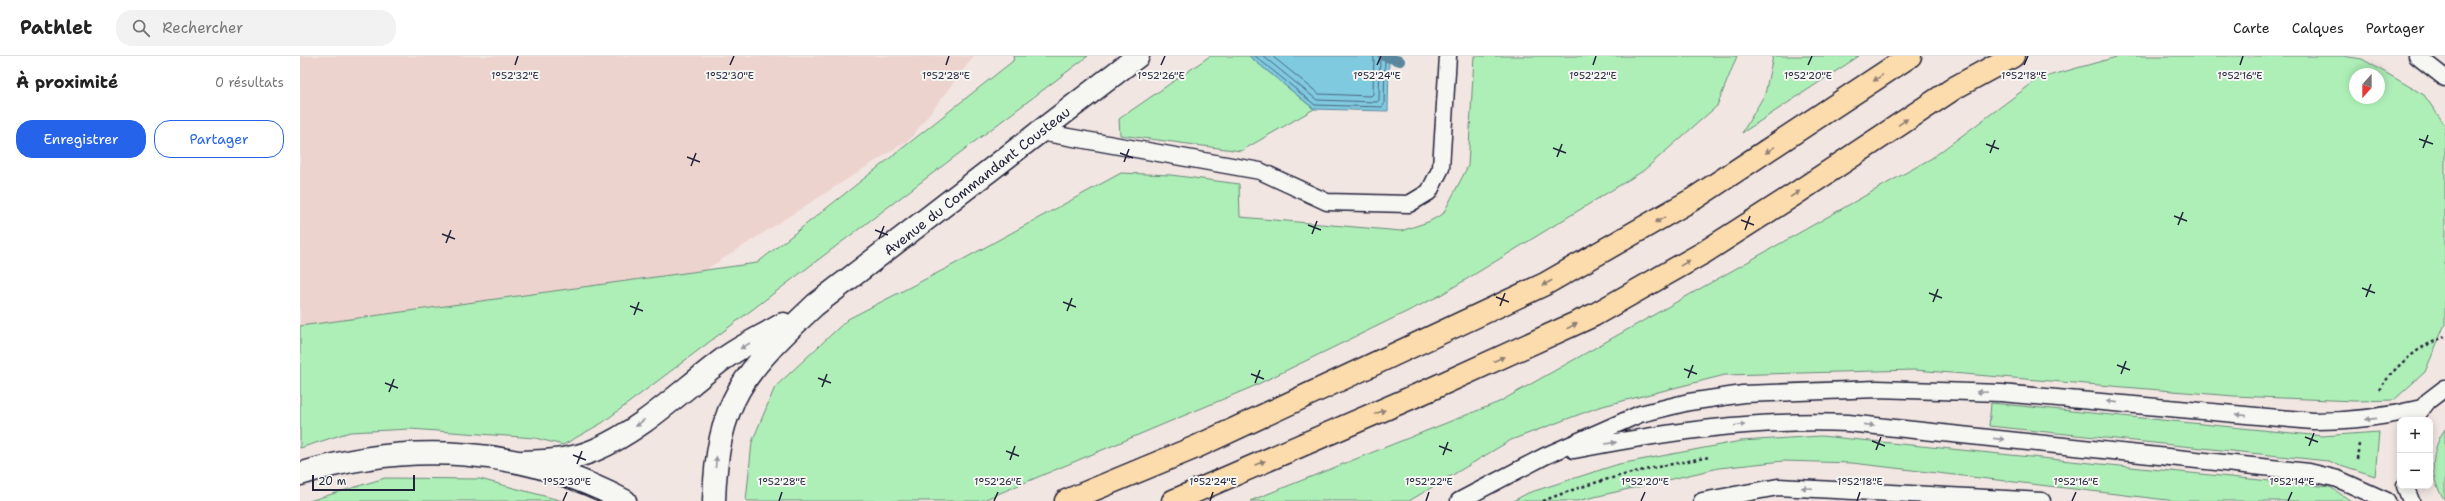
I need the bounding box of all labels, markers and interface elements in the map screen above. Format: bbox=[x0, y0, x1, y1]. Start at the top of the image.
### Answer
search box bbox=[116, 10, 396, 46]
text: Pathlet bbox=[20, 15, 92, 40]
icon: search bbox=[130, 17, 152, 39]
text: Rechercher bbox=[162, 18, 243, 38]
text: Carte bbox=[2233, 19, 2270, 37]
text: Calques bbox=[2292, 19, 2344, 37]
text: Partager bbox=[2366, 19, 2425, 37]
north arrow bbox=[2349, 68, 2385, 104]
text: 1°52'32"E bbox=[491, 69, 539, 82]
text: 1°52'30"E bbox=[706, 69, 754, 82]
text: 1°52'28"E bbox=[922, 69, 970, 82]
text: 1°52'26"E bbox=[1137, 69, 1185, 82]
text: 1°52'24"E bbox=[1353, 69, 1401, 82]
text: 1°52'22"E bbox=[1569, 69, 1617, 82]
text: 1°52'20"E bbox=[1784, 69, 1832, 82]
text: 1°52'18"E bbox=[2001, 69, 2047, 82]
text: 1°52'16"E bbox=[2218, 69, 2262, 82]
text: À proximité bbox=[16, 71, 118, 93]
text: 0 résultats bbox=[215, 74, 284, 91]
one-way arrow bbox=[1873, 74, 1883, 82]
street label: Avenue du Commandant Cousteau bbox=[880, 102, 1074, 260]
one-way arrow bbox=[1898, 118, 1908, 126]
button: Enregistrer bbox=[16, 120, 146, 158]
button: Partager bbox=[154, 120, 284, 158]
one-way arrow bbox=[1765, 146, 1775, 154]
one-way arrow bbox=[1790, 190, 1800, 198]
one-way arrow bbox=[1654, 216, 1666, 223]
one-way arrow bbox=[1679, 260, 1691, 267]
one-way arrow bbox=[1541, 280, 1552, 286]
one-way arrow bbox=[1566, 323, 1577, 330]
one-way arrow bbox=[739, 342, 751, 349]
one-way arrow bbox=[1493, 356, 1505, 362]
one-way arrow bbox=[1975, 389, 1988, 395]
one-way arrow bbox=[2106, 399, 2118, 405]
one-way arrow bbox=[1374, 409, 1385, 415]
one-way arrow bbox=[2235, 411, 2247, 418]
one-way arrow bbox=[2365, 415, 2377, 422]
map controls bbox=[2397, 417, 2433, 489]
button: + bbox=[2397, 417, 2433, 453]
one-way arrow bbox=[635, 419, 646, 427]
one-way arrow bbox=[1734, 421, 1746, 428]
one-way arrow bbox=[1863, 422, 1875, 429]
one-way arrow bbox=[1993, 436, 2005, 442]
one-way arrow bbox=[1605, 440, 1617, 446]
button: − bbox=[2397, 453, 2433, 489]
one-way arrow bbox=[712, 456, 719, 468]
one-way arrow bbox=[1255, 460, 1267, 466]
scale bar bbox=[312, 473, 415, 492]
text: 20 m bbox=[318, 474, 346, 489]
text: 1°52'30"E bbox=[543, 475, 591, 488]
text: 1°52'28"E bbox=[758, 475, 806, 488]
text: 1°52'26"E bbox=[974, 475, 1022, 488]
text: 1°52'24"E bbox=[1189, 475, 1237, 488]
text: 1°52'22"E bbox=[1405, 475, 1453, 488]
text: 1°52'20"E bbox=[1621, 475, 1669, 488]
text: 1°52'18"E bbox=[1837, 475, 1883, 488]
text: 1°52'16"E bbox=[2054, 475, 2098, 488]
text: 1°52'14"E bbox=[2269, 475, 2315, 488]
one-way arrow bbox=[1801, 485, 1813, 492]

